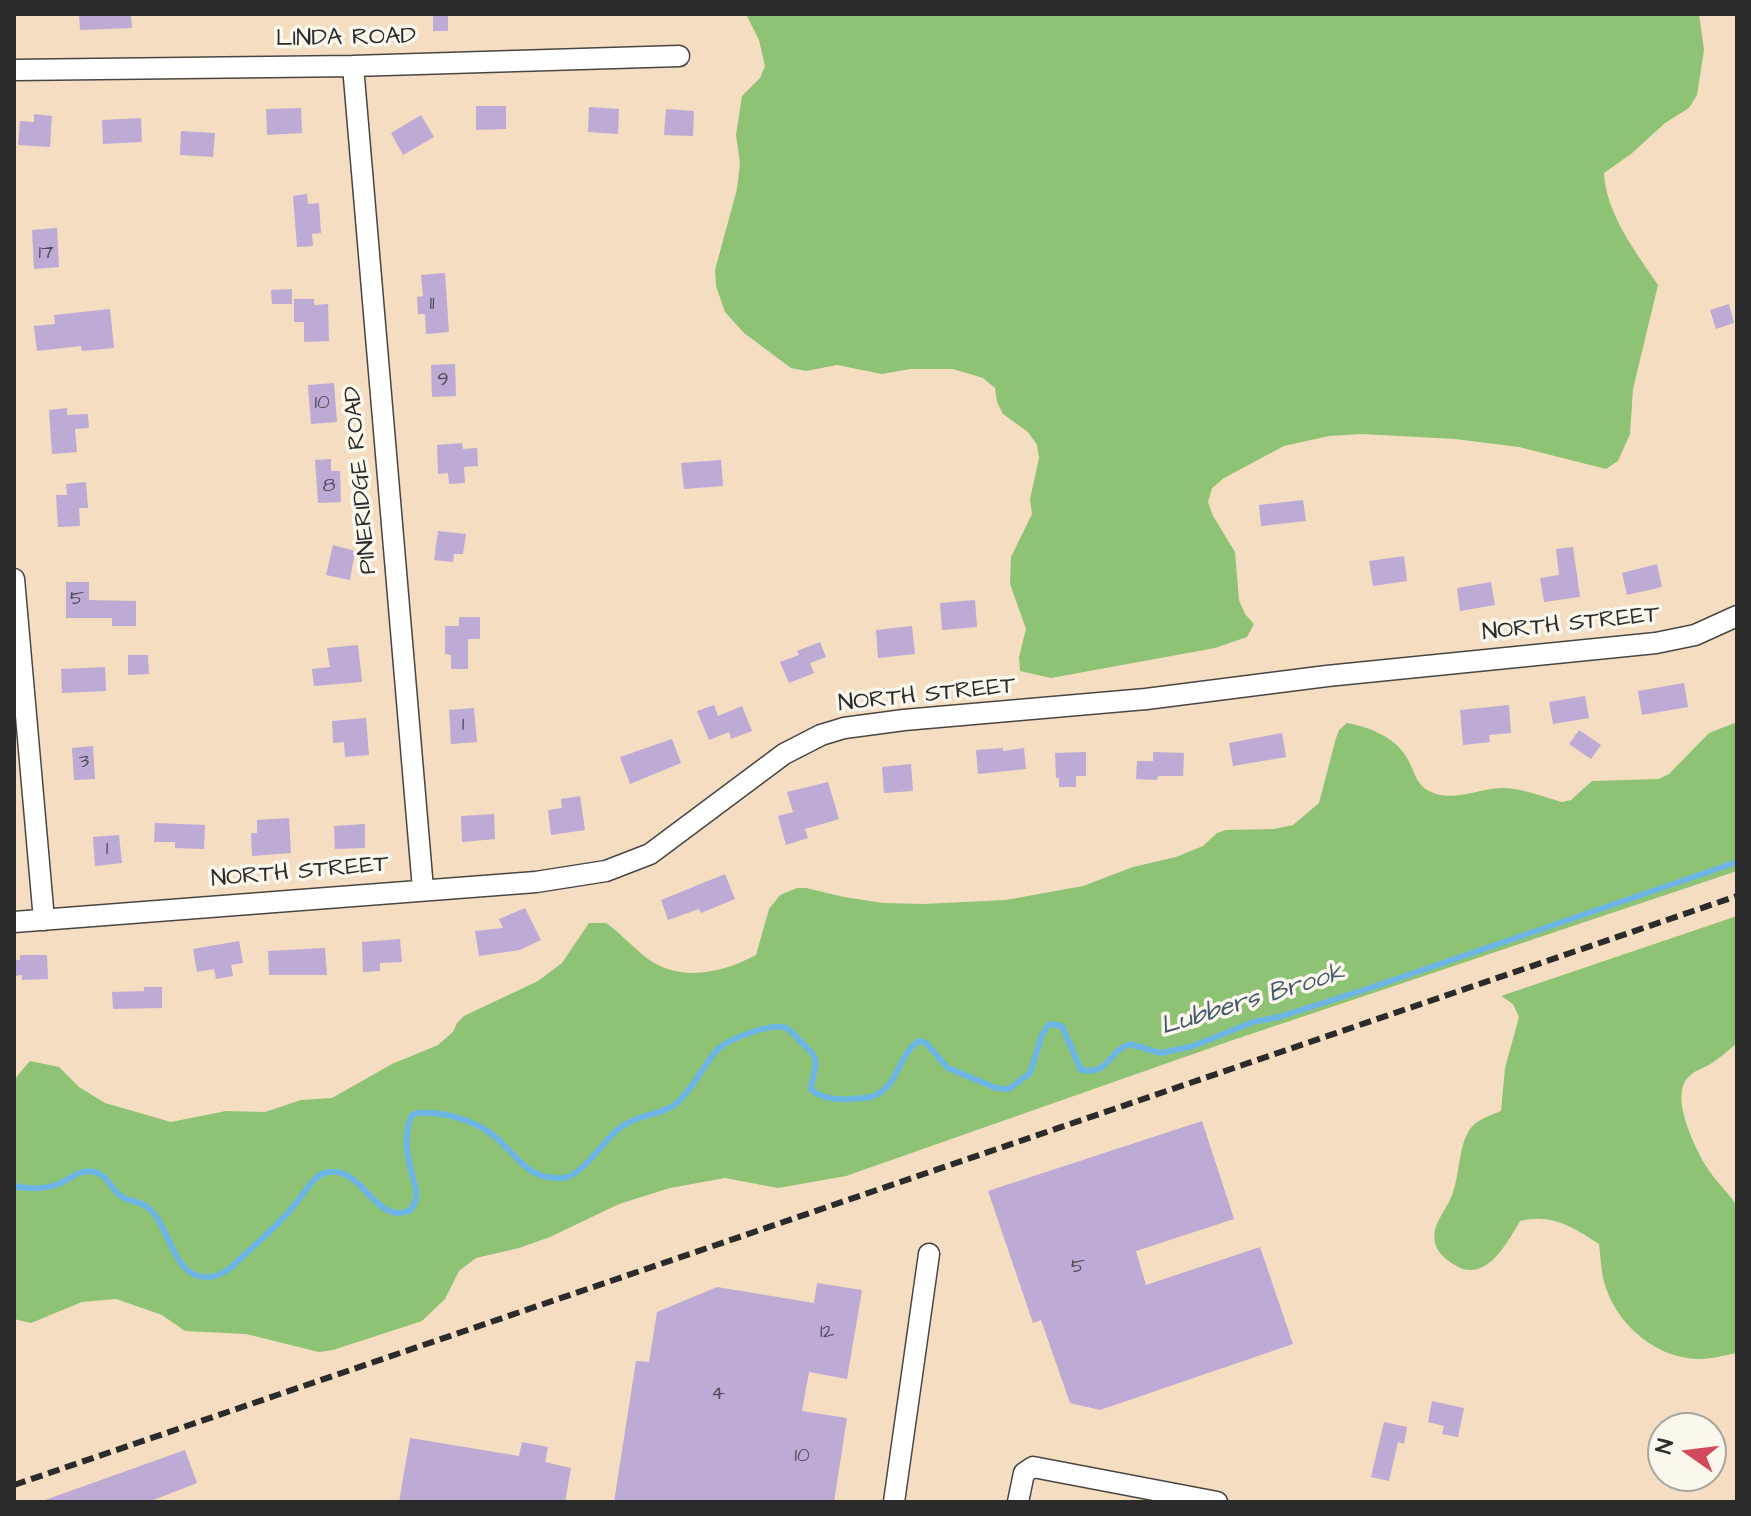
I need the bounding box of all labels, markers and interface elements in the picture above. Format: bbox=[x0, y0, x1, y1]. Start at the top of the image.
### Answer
street label: LINDA ROAD bbox=[276, 23, 416, 55]
house number: 17 bbox=[39, 242, 53, 266]
house number: 11 bbox=[429, 293, 435, 317]
house number: 9 bbox=[437, 369, 449, 393]
street label: PINERIDGE ROAD bbox=[339, 385, 385, 575]
house number: 10 bbox=[314, 392, 330, 416]
house number: 8 bbox=[323, 475, 335, 499]
house number: 5 bbox=[70, 588, 84, 612]
street label: NORTH STREET bbox=[1481, 601, 1661, 649]
street label: NORTH STREET bbox=[837, 672, 1017, 720]
house number: 1 bbox=[462, 714, 464, 738]
house number: 3 bbox=[79, 751, 89, 775]
house number: 1 bbox=[106, 838, 108, 862]
street label: NORTH STREET bbox=[210, 851, 390, 895]
water label: Lubbers Brook bbox=[1157, 958, 1349, 1044]
house number: 5 bbox=[1071, 1256, 1085, 1280]
house number: 12 bbox=[820, 1321, 834, 1345]
house number: 4 bbox=[711, 1383, 725, 1407]
north arrow bbox=[1647, 1412, 1727, 1492]
text: N bbox=[1648, 1436, 1682, 1457]
house number: 10 bbox=[794, 1445, 810, 1469]

